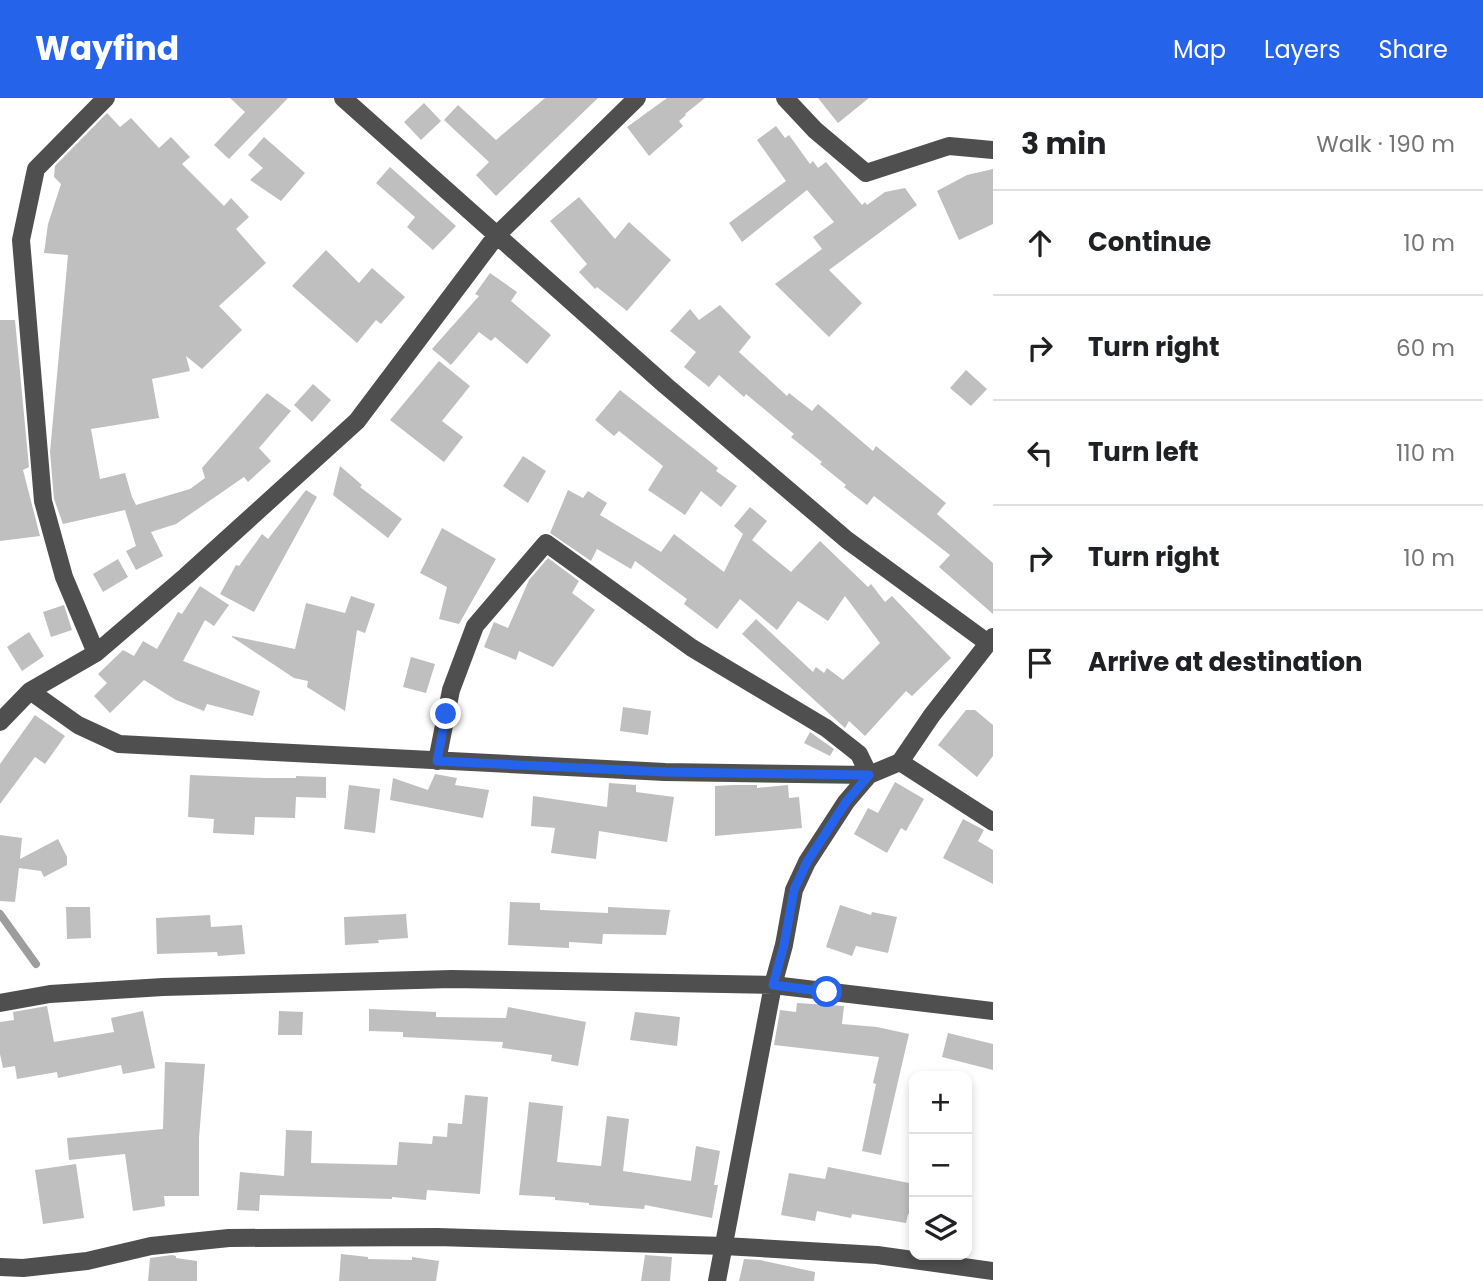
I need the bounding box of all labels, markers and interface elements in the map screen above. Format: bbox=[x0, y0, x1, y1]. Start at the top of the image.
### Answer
text: Wayfind bbox=[35, 25, 179, 72]
text: Map bbox=[1173, 33, 1226, 66]
text: Layers bbox=[1264, 33, 1340, 66]
text: Share bbox=[1378, 33, 1448, 66]
text: 3 min bbox=[1021, 122, 1106, 165]
text: Walk · 190 m bbox=[1316, 128, 1455, 160]
icon: ahead bbox=[1021, 224, 1059, 262]
text: Continue bbox=[1088, 224, 1211, 260]
text: 10 m bbox=[1403, 227, 1455, 259]
icon: right bbox=[1021, 329, 1059, 367]
text: Turn right bbox=[1088, 329, 1220, 365]
text: 60 m bbox=[1396, 332, 1455, 364]
icon: left bbox=[1021, 434, 1059, 472]
text: Turn left bbox=[1088, 434, 1199, 470]
text: 110 m bbox=[1396, 437, 1455, 469]
icon: right bbox=[1021, 539, 1059, 577]
text: Turn right bbox=[1088, 539, 1220, 575]
text: 10 m bbox=[1403, 542, 1455, 574]
icon: arrive bbox=[1021, 644, 1059, 682]
text: Arrive at destination bbox=[1088, 644, 1363, 680]
route end bbox=[430, 698, 461, 729]
route start bbox=[811, 976, 842, 1007]
map controls bbox=[909, 1071, 972, 1260]
button: + bbox=[909, 1071, 972, 1134]
button: − bbox=[909, 1134, 972, 1197]
button: layers bbox=[909, 1197, 972, 1260]

